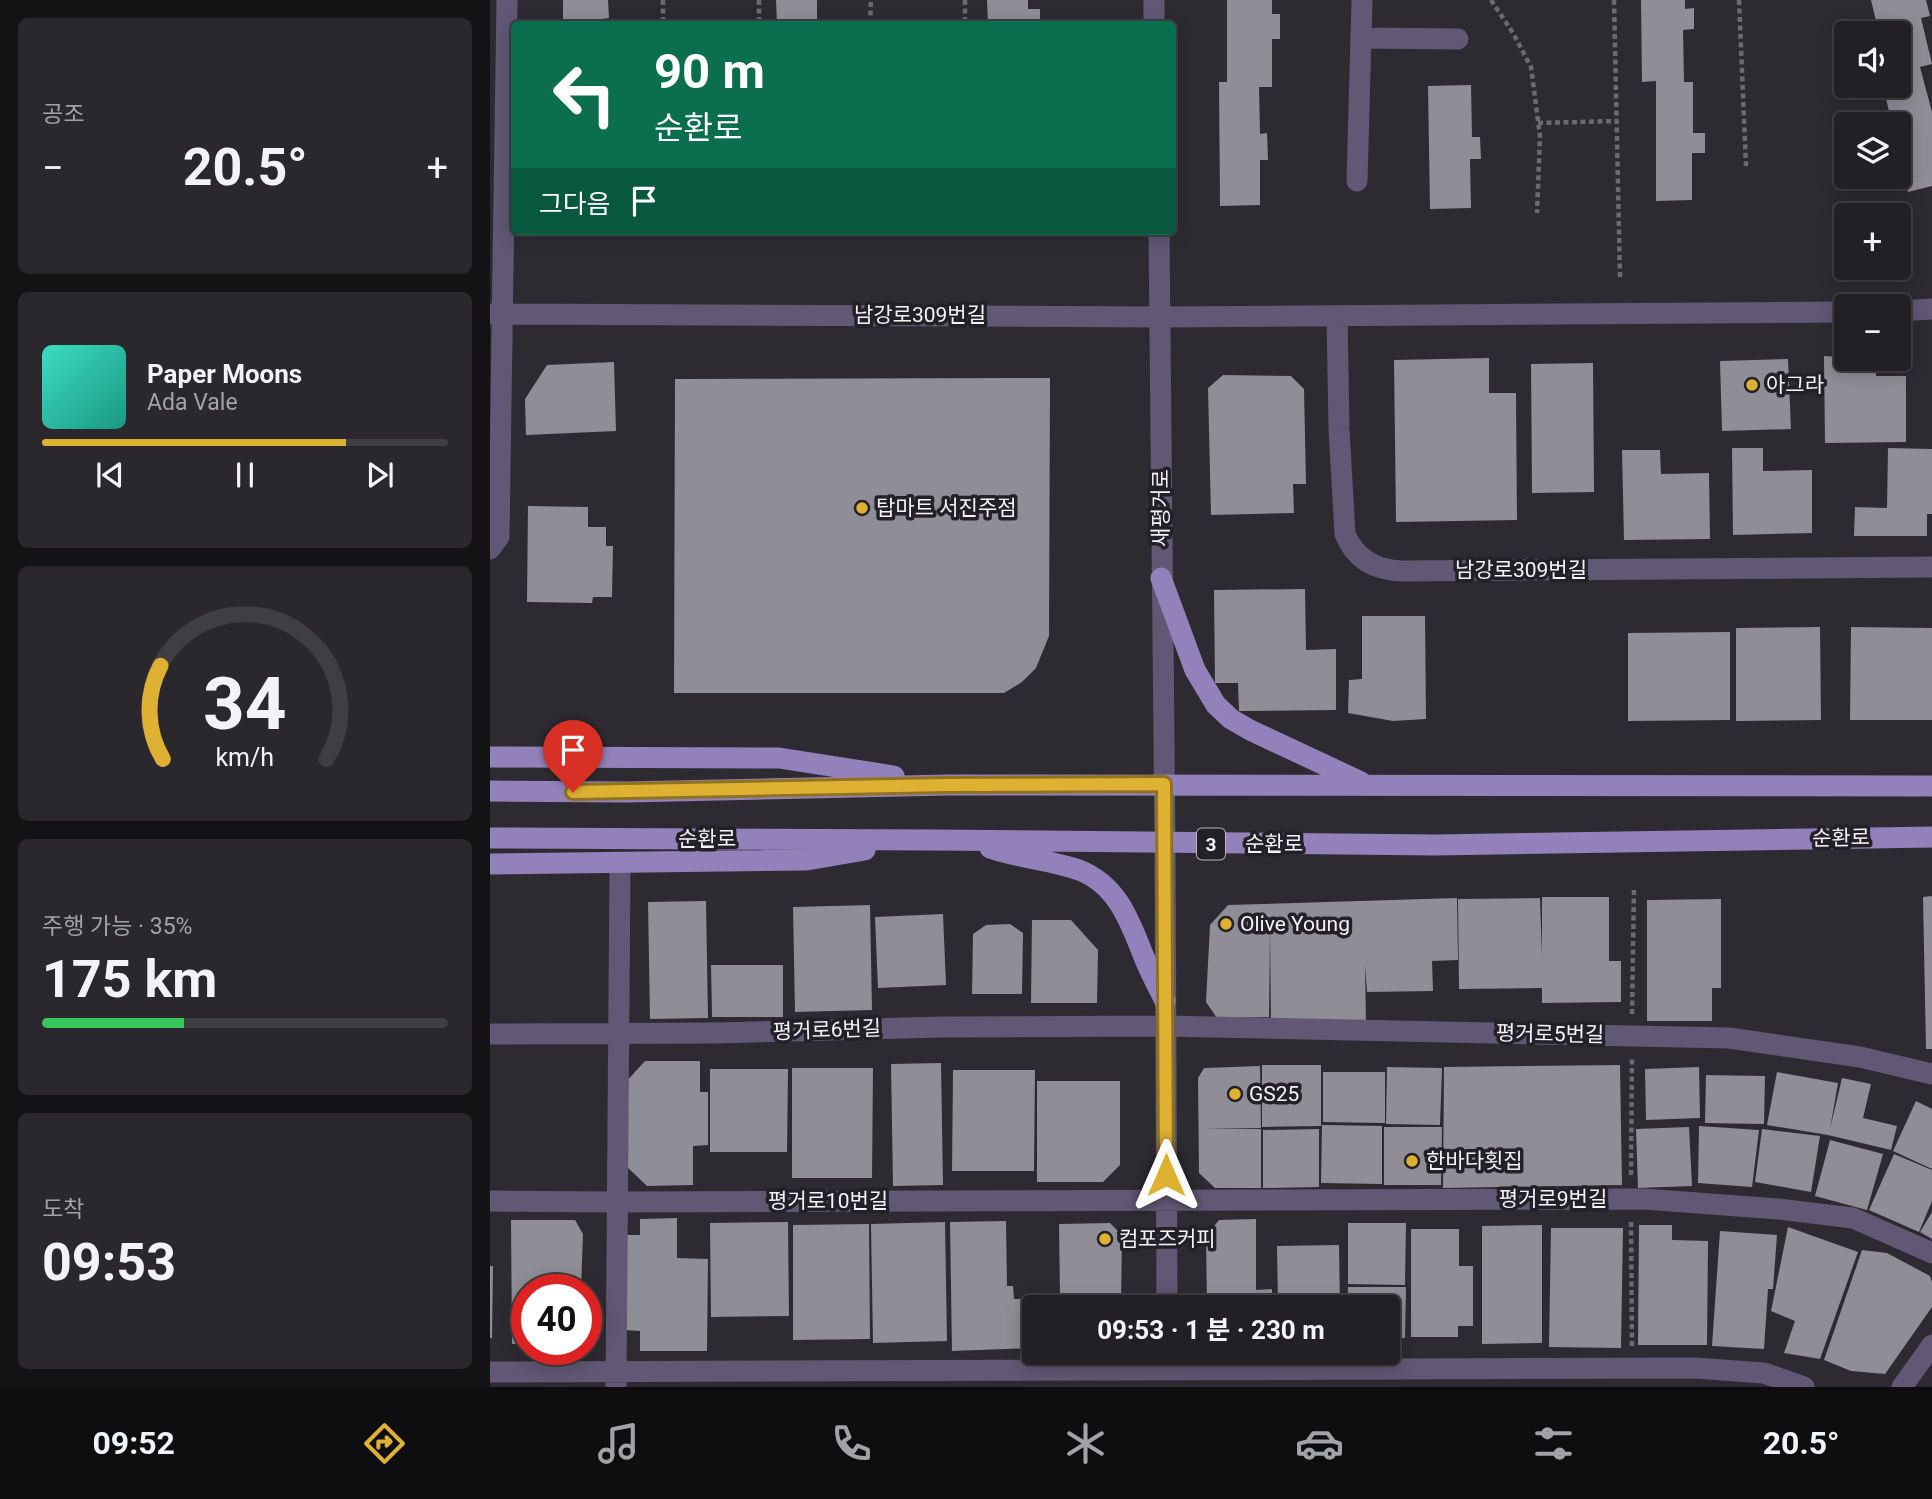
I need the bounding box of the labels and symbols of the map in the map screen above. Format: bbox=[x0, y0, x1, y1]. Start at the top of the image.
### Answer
street label: 남강로309번길 bbox=[854, 303, 986, 327]
place label: 아그라 bbox=[1766, 373, 1824, 397]
marker: 아그라 bbox=[1744, 377, 1760, 393]
street label: 새평거로 bbox=[1149, 469, 1173, 547]
place label: 탑마트 서진주점 bbox=[876, 496, 1016, 520]
marker: 탑마트 서진주점 bbox=[854, 500, 870, 516]
street label: 남강로309번길 bbox=[1455, 558, 1587, 582]
pin bbox=[543, 720, 603, 792]
street label: 순환로 bbox=[1812, 825, 1870, 851]
street label: 순환로 bbox=[678, 827, 736, 851]
road number: 3 bbox=[1197, 828, 1225, 860]
street label: 순환로 bbox=[1245, 832, 1303, 856]
place label: Olive Young bbox=[1240, 912, 1350, 936]
marker: Olive Young bbox=[1218, 916, 1234, 932]
street label: 평거로6번길 bbox=[772, 1016, 882, 1044]
street label: 평거로5번길 bbox=[1496, 1021, 1604, 1047]
place label: GS25 bbox=[1249, 1082, 1299, 1106]
marker: GS25 bbox=[1227, 1086, 1243, 1102]
position arrow bbox=[1129, 1138, 1203, 1212]
place label: 한바다횟집 bbox=[1426, 1149, 1523, 1173]
marker: 한바다횟집 bbox=[1404, 1153, 1420, 1169]
street label: 평거로9번길 bbox=[1499, 1187, 1607, 1211]
street label: 평거로10번길 bbox=[768, 1189, 888, 1213]
place label: 컴포즈커피 bbox=[1119, 1227, 1216, 1251]
marker: 컴포즈커피 bbox=[1097, 1231, 1113, 1247]
speed limit sign: 40 bbox=[511, 1274, 602, 1365]

